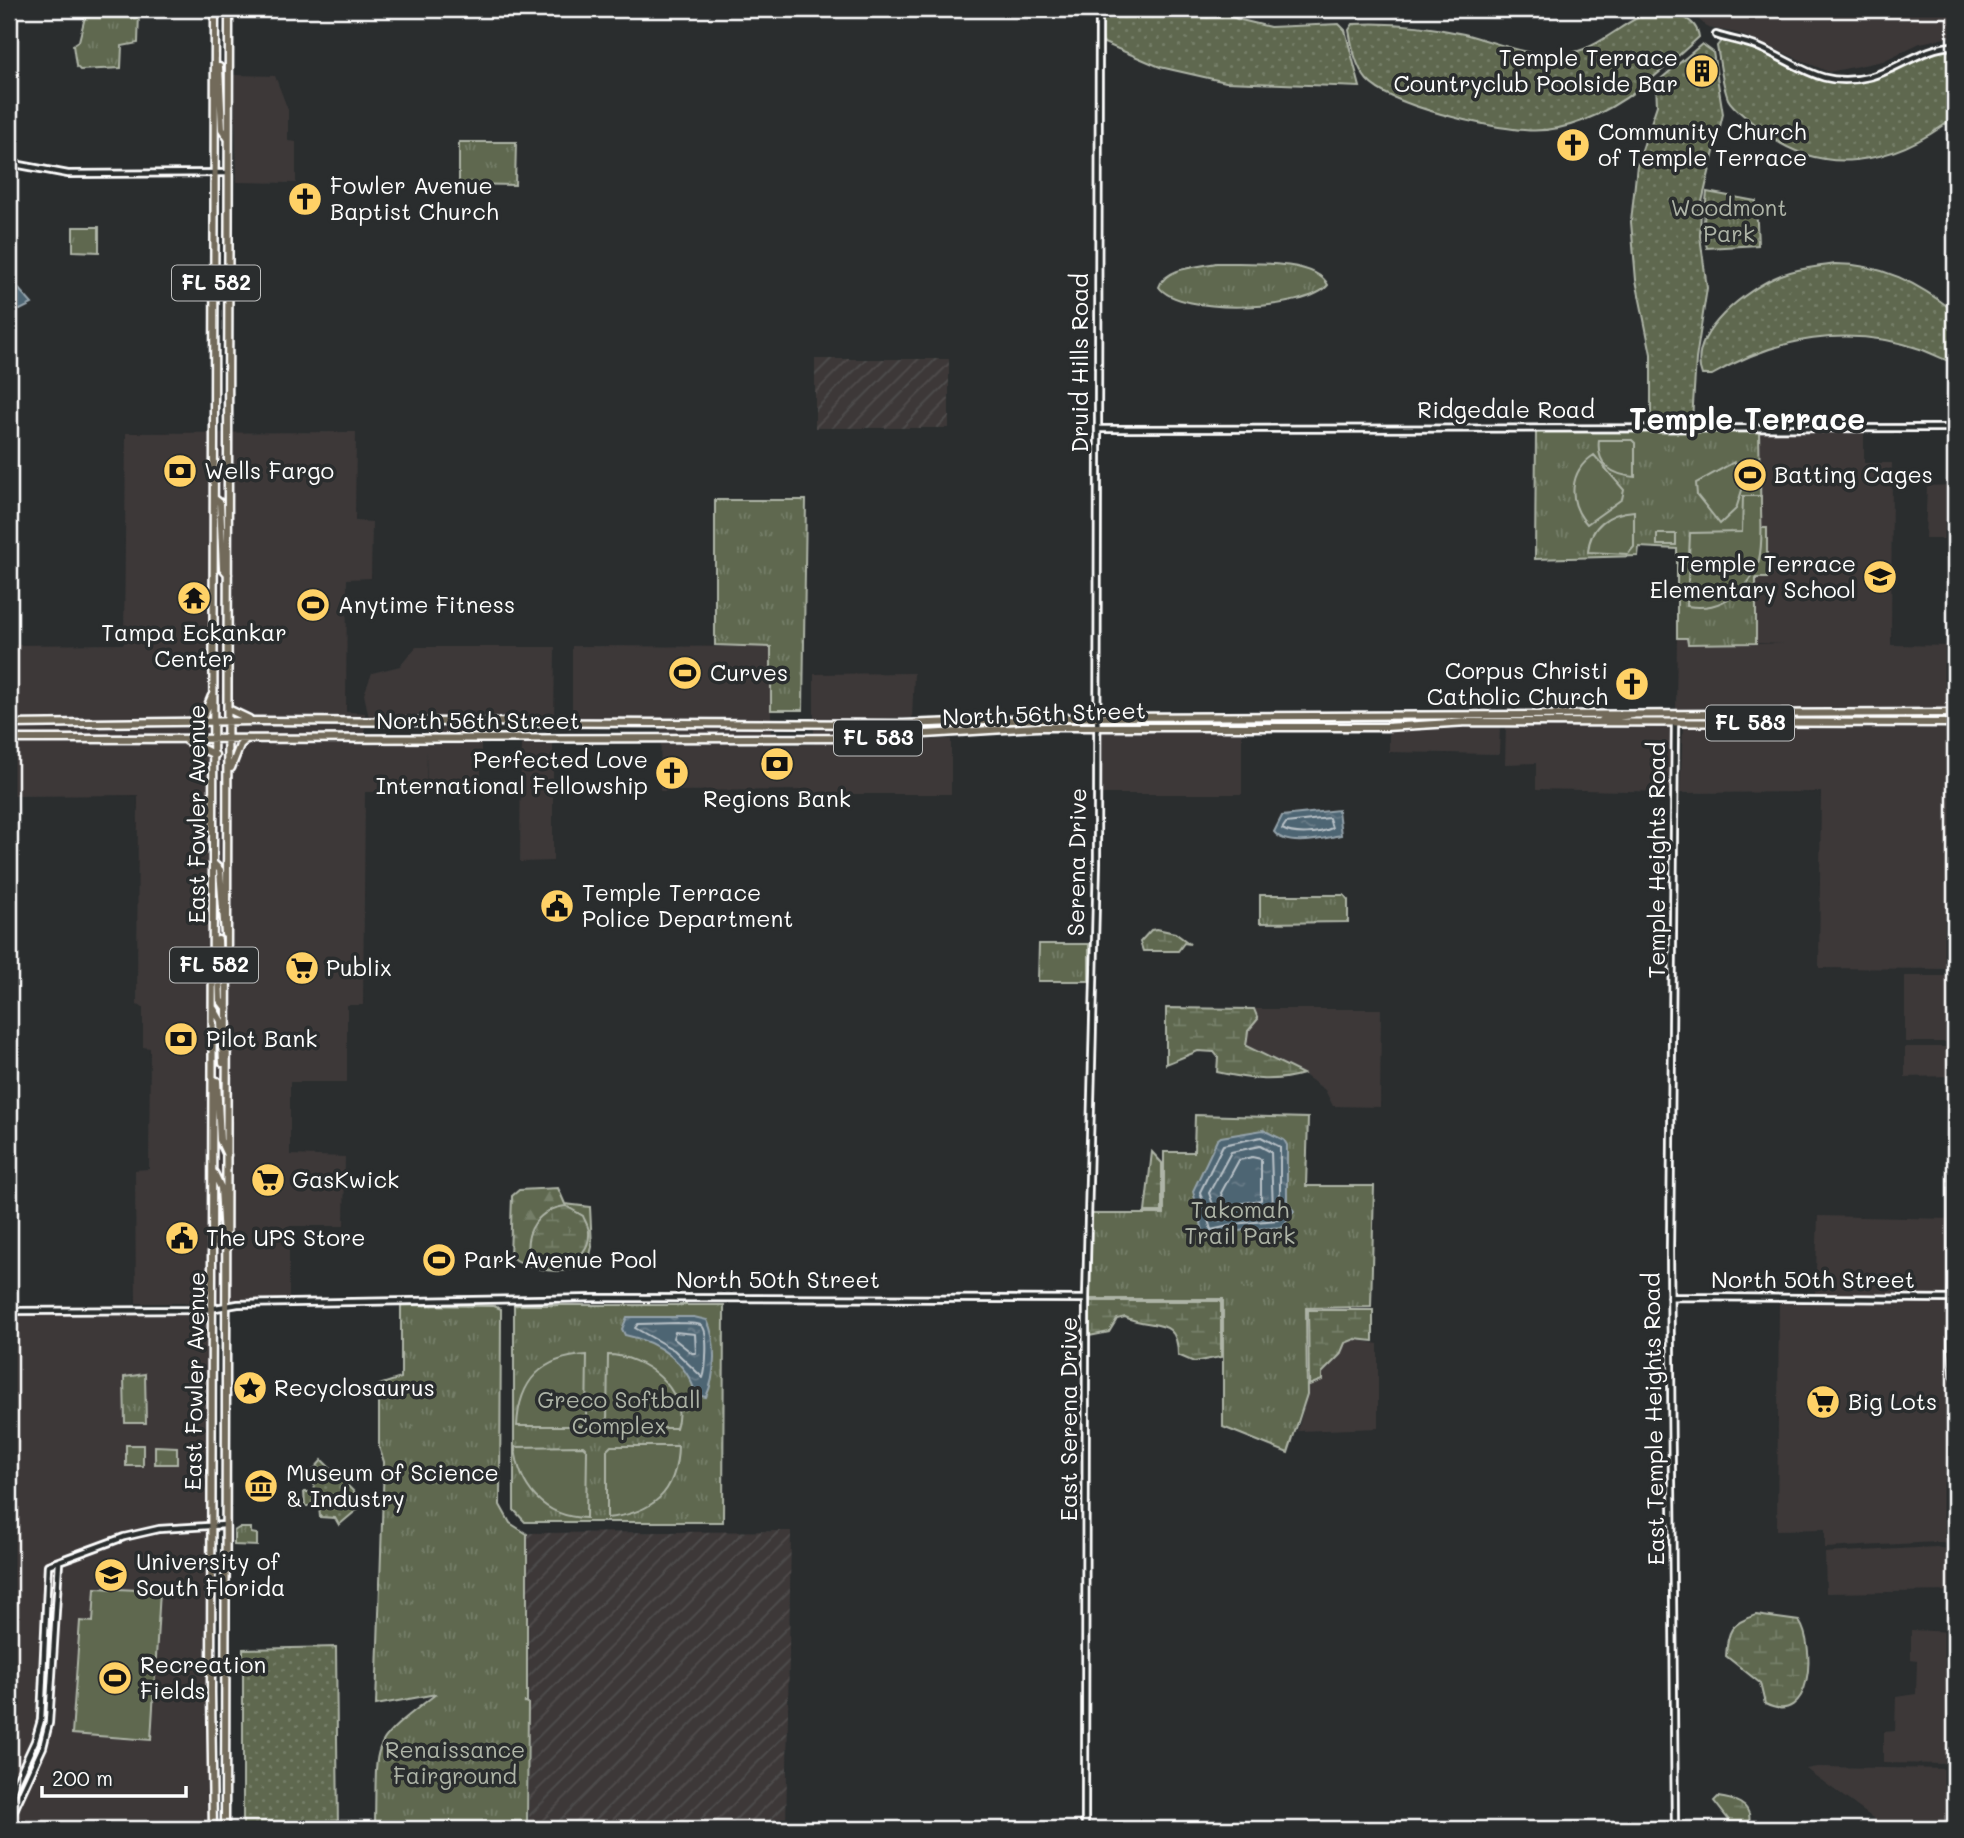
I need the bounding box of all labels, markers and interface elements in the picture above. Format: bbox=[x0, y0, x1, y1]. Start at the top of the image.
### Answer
place label: Temple Terrace Countryclub Poolside Bar bbox=[1393, 42, 1678, 98]
building icon: Temple Terrace Countryclub Poolside Bar bbox=[1683, 52, 1721, 90]
place label: Community Church of Temple Terrace bbox=[1598, 116, 1807, 172]
church icon: Community Church of Temple Terrace bbox=[1554, 126, 1592, 164]
place label: Fowler Avenue Baptist Church bbox=[330, 170, 499, 226]
church icon: Fowler Avenue Baptist Church bbox=[286, 180, 324, 218]
park label: Woodmont Park bbox=[1671, 192, 1787, 248]
road number: FL 582 bbox=[172, 266, 260, 300]
street label: Druid Hills Road bbox=[1064, 273, 1094, 453]
street label: Ridgedale Road bbox=[1417, 394, 1595, 424]
district label: Temple Terrace bbox=[1629, 398, 1865, 438]
bank icon: Wells Fargo bbox=[161, 452, 199, 490]
place label: Wells Fargo bbox=[204, 455, 334, 485]
sports icon: Batting Cages bbox=[1731, 456, 1769, 494]
place label: Batting Cages bbox=[1774, 459, 1933, 489]
place label: Temple Terrace Elementary School bbox=[1650, 548, 1856, 604]
school or university icon: Temple Terrace Elementary School bbox=[1861, 558, 1899, 596]
temple icon: Tampa Eckankar Center bbox=[175, 579, 213, 617]
sports icon: Anytime Fitness bbox=[294, 586, 332, 624]
place label: Anytime Fitness bbox=[338, 589, 515, 619]
place label: Tampa Eckankar Center bbox=[101, 617, 287, 673]
sports icon: Curves bbox=[666, 654, 704, 692]
place label: Corpus Christi Catholic Church bbox=[1427, 655, 1608, 711]
place label: Curves bbox=[710, 657, 788, 687]
church icon: Corpus Christi Catholic Church bbox=[1613, 665, 1651, 703]
street label: North 56th Street bbox=[942, 694, 1146, 732]
street label: East Fowler Avenue bbox=[181, 704, 211, 924]
street label: North 56th Street bbox=[376, 705, 580, 735]
road number: FL 583 bbox=[1706, 706, 1794, 740]
road number: FL 583 bbox=[834, 720, 922, 756]
street label: Temple Heights Road bbox=[1641, 742, 1671, 978]
place label: Perfected Love International Fellowship bbox=[376, 744, 648, 800]
bank icon: Regions Bank bbox=[758, 745, 796, 783]
church icon: Perfected Love International Fellowship bbox=[653, 754, 691, 792]
place label: Regions Bank bbox=[703, 783, 851, 813]
street label: Serena Drive bbox=[1060, 788, 1092, 936]
place label: Temple Terrace Police Department bbox=[582, 877, 793, 933]
public building icon: Temple Terrace Police Department bbox=[538, 887, 576, 925]
road number: FL 582 bbox=[170, 948, 258, 982]
supermarket icon: Publix bbox=[283, 949, 321, 987]
place label: Publix bbox=[326, 952, 392, 982]
bank icon: Pilot Bank bbox=[162, 1020, 200, 1058]
place label: Pilot Bank bbox=[206, 1023, 318, 1053]
supermarket icon: GasKwick bbox=[249, 1161, 287, 1199]
place label: GasKwick bbox=[292, 1164, 399, 1194]
park label: Takomah Trail Park bbox=[1185, 1194, 1296, 1250]
public building icon: The UPS Store bbox=[163, 1219, 201, 1257]
place label: The UPS Store bbox=[206, 1222, 366, 1252]
sports icon: Park Avenue Pool bbox=[420, 1241, 458, 1279]
place label: Park Avenue Pool bbox=[464, 1244, 658, 1274]
street label: North 50th Street bbox=[676, 1264, 880, 1294]
street label: North 50th Street bbox=[1711, 1264, 1915, 1294]
street label: East Fowler Avenue bbox=[177, 1271, 211, 1491]
street label: East Temple Heights Road bbox=[1635, 1272, 1671, 1566]
street label: East Serena Drive bbox=[1053, 1317, 1083, 1521]
place icon: Recyclosaurus bbox=[231, 1369, 269, 1407]
place label: Recyclosaurus bbox=[274, 1372, 435, 1402]
supermarket icon: Big Lots bbox=[1804, 1383, 1842, 1421]
park label: Greco Softball Complex bbox=[537, 1384, 701, 1440]
place label: Big Lots bbox=[1848, 1386, 1937, 1416]
place label: Museum of Science & Industry bbox=[286, 1457, 499, 1513]
museum icon: Museum of Science & Industry bbox=[242, 1467, 280, 1505]
place label: University of South Florida bbox=[136, 1546, 285, 1602]
school or university icon: University of South Florida bbox=[92, 1556, 130, 1594]
place label: Recreation Fields bbox=[140, 1649, 266, 1705]
sports icon: Recreation Fields bbox=[96, 1659, 134, 1697]
park label: Renaissance Fairground bbox=[385, 1734, 525, 1790]
scale bar bbox=[42, 1754, 186, 1798]
text: 200 m bbox=[52, 1764, 113, 1791]

